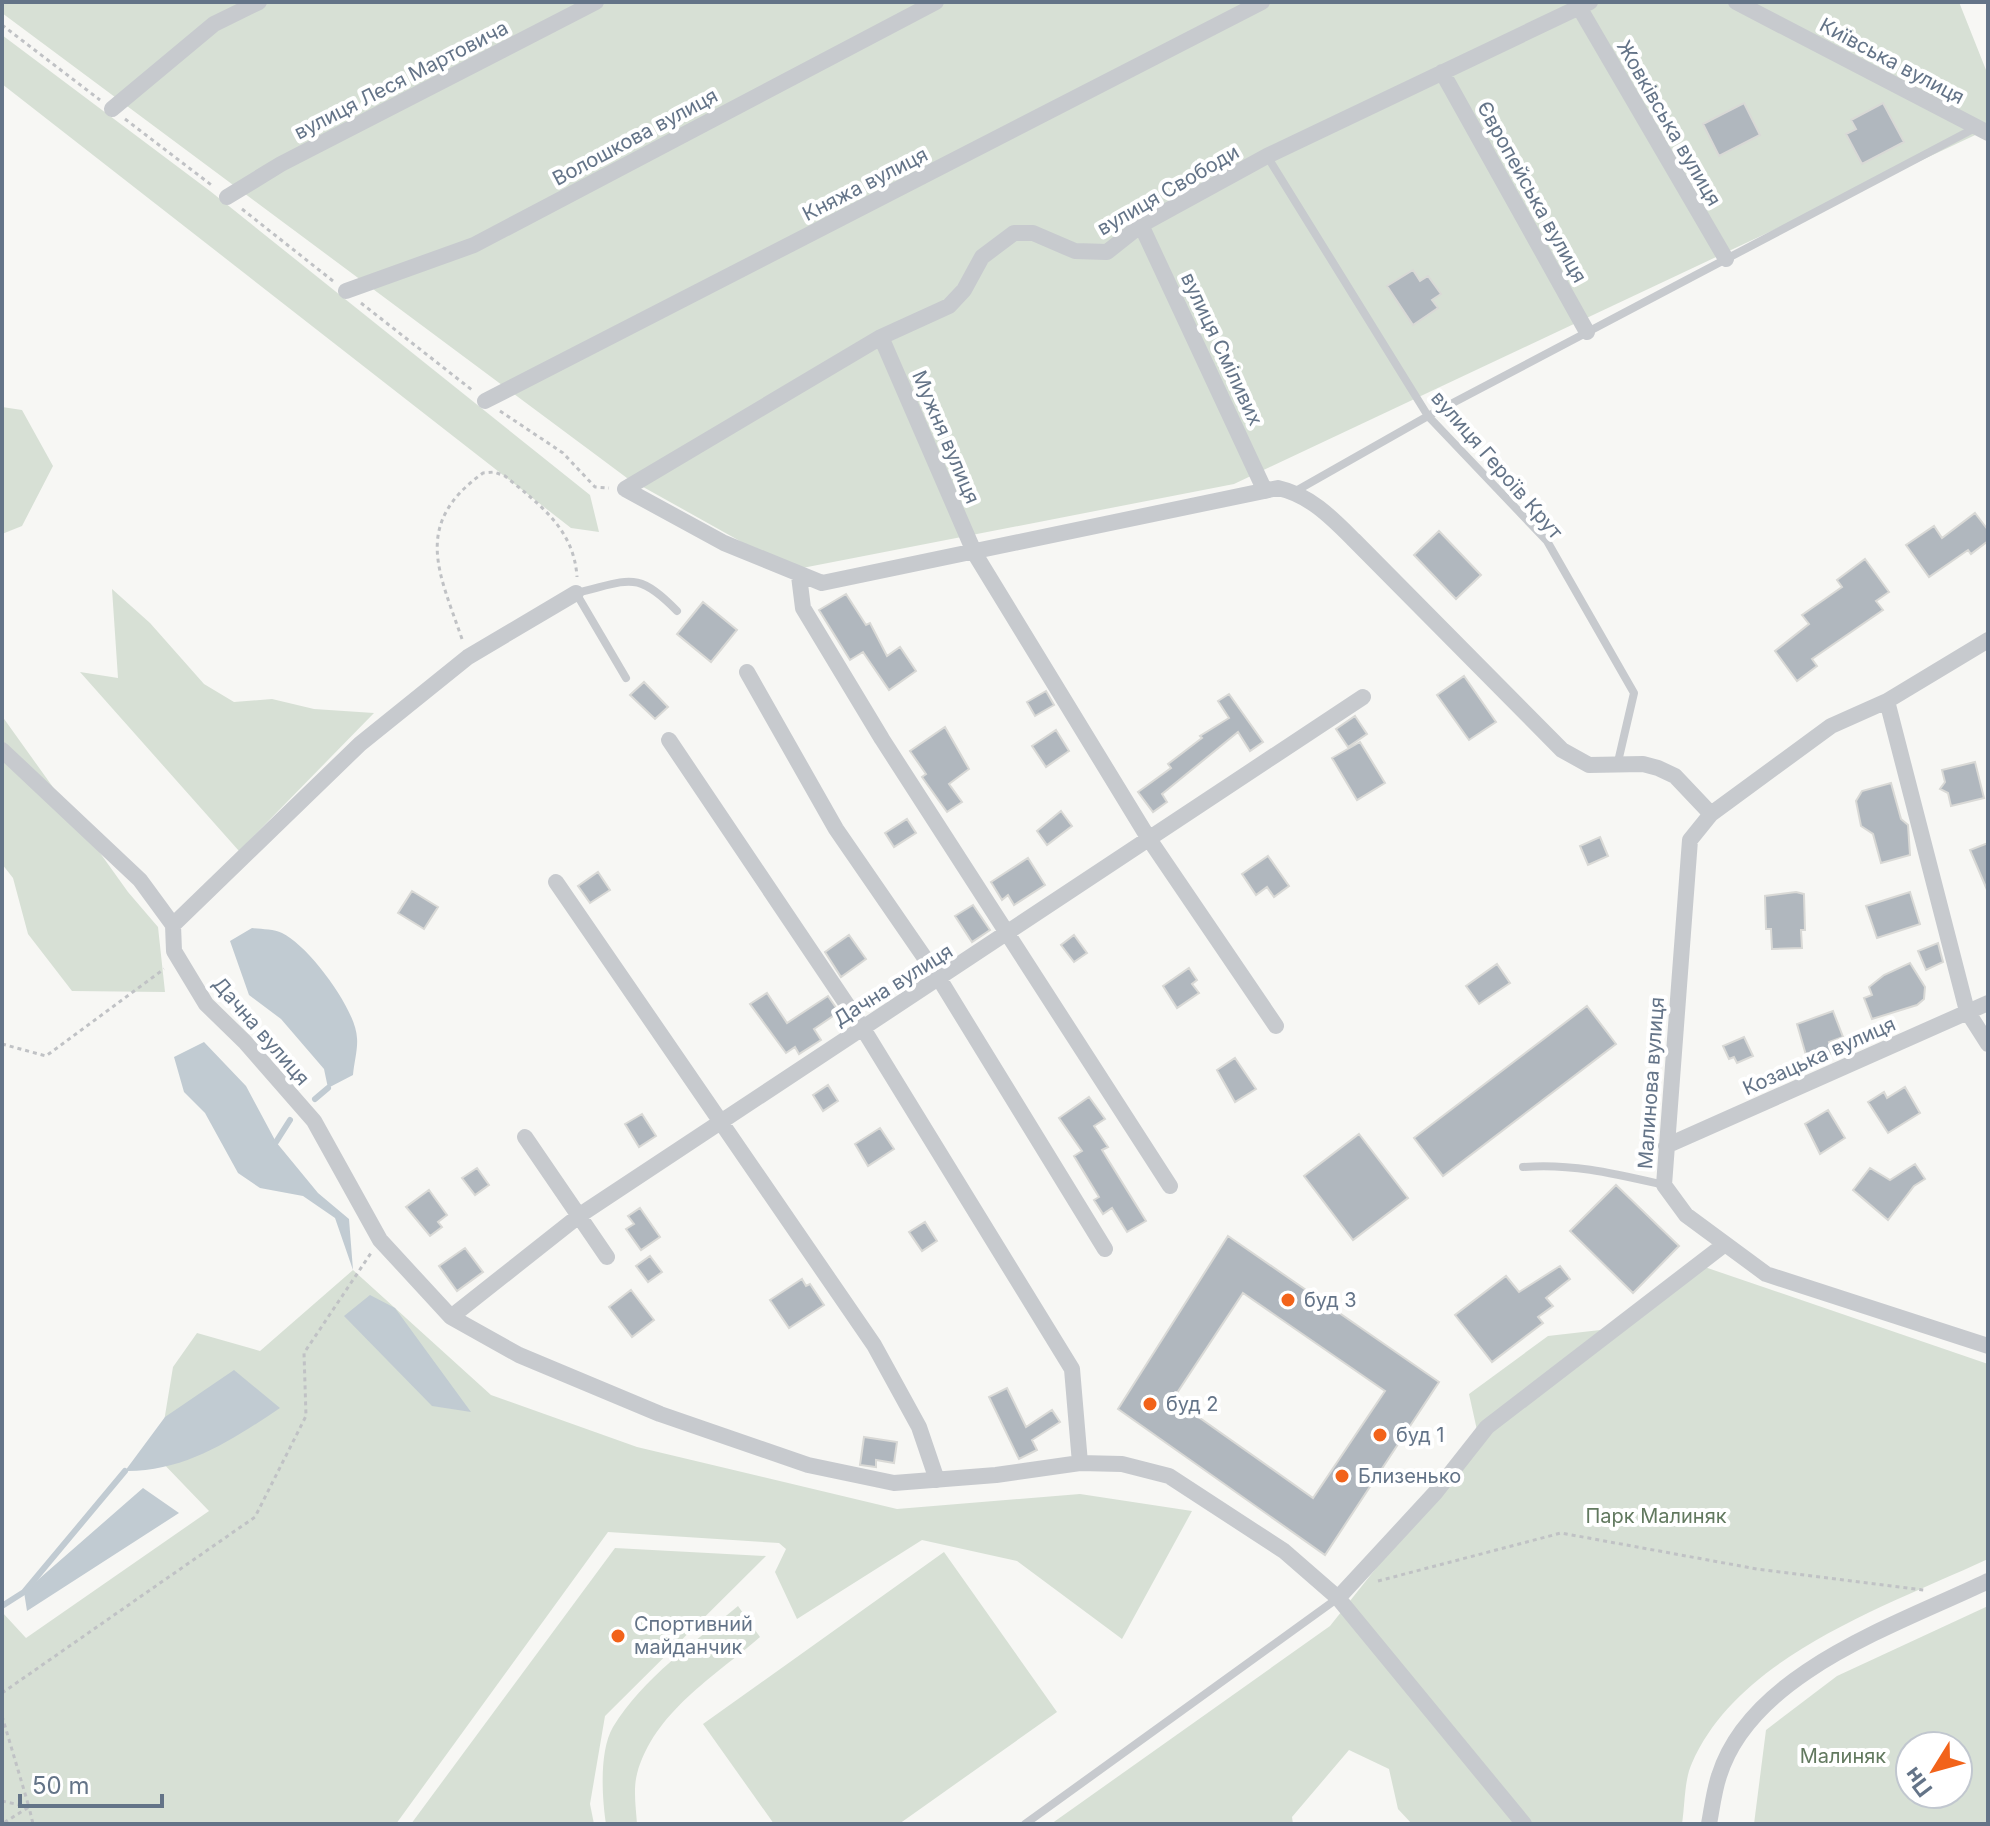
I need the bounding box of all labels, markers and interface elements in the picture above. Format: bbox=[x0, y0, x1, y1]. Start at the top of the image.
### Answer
street label: Київська вулиця bbox=[1816, 13, 1968, 109]
street label: вулиця Леся Мартовича bbox=[290, 16, 512, 144]
street label: Жовківська вулиця bbox=[1612, 36, 1726, 210]
street label: Волошкова вулиця bbox=[548, 83, 722, 191]
street label: Європейська вулиця bbox=[1472, 97, 1592, 287]
street label: вулиця Свободи bbox=[1093, 140, 1243, 240]
street label: Княжа вулиця bbox=[798, 142, 932, 226]
street label: вулиця Сміливих bbox=[1176, 269, 1268, 429]
street label: Мужня вулиця bbox=[907, 367, 985, 507]
street label: вулиця Героїв Крут bbox=[1426, 386, 1568, 544]
street label: Дачна вулиця bbox=[829, 939, 957, 1031]
street label: Дачна вулиця bbox=[207, 972, 315, 1090]
street label: Малинова вулиця bbox=[1633, 996, 1669, 1170]
street label: Козацька вулиця bbox=[1739, 1012, 1899, 1100]
place label: буд 3 bbox=[1304, 1288, 1357, 1312]
marker: буд 3 bbox=[1279, 1291, 1297, 1309]
place label: буд 2 bbox=[1166, 1392, 1219, 1416]
marker: буд 2 bbox=[1141, 1395, 1159, 1413]
place label: буд 1 bbox=[1396, 1423, 1445, 1447]
marker: буд 1 bbox=[1371, 1426, 1389, 1444]
place label: Близенько bbox=[1358, 1464, 1461, 1488]
marker: Близенько bbox=[1333, 1467, 1351, 1485]
park label: Парк Малиняк bbox=[1585, 1504, 1727, 1528]
place label: Спортивний майданчик bbox=[634, 1612, 753, 1659]
marker: Спортивний майданчик bbox=[609, 1627, 627, 1645]
north arrow bbox=[1894, 1730, 1974, 1810]
park label: Малиняк bbox=[1800, 1744, 1886, 1768]
scale bar bbox=[20, 1758, 162, 1808]
text: Пн bbox=[1899, 1762, 1937, 1802]
text: 50 m bbox=[32, 1771, 90, 1800]

